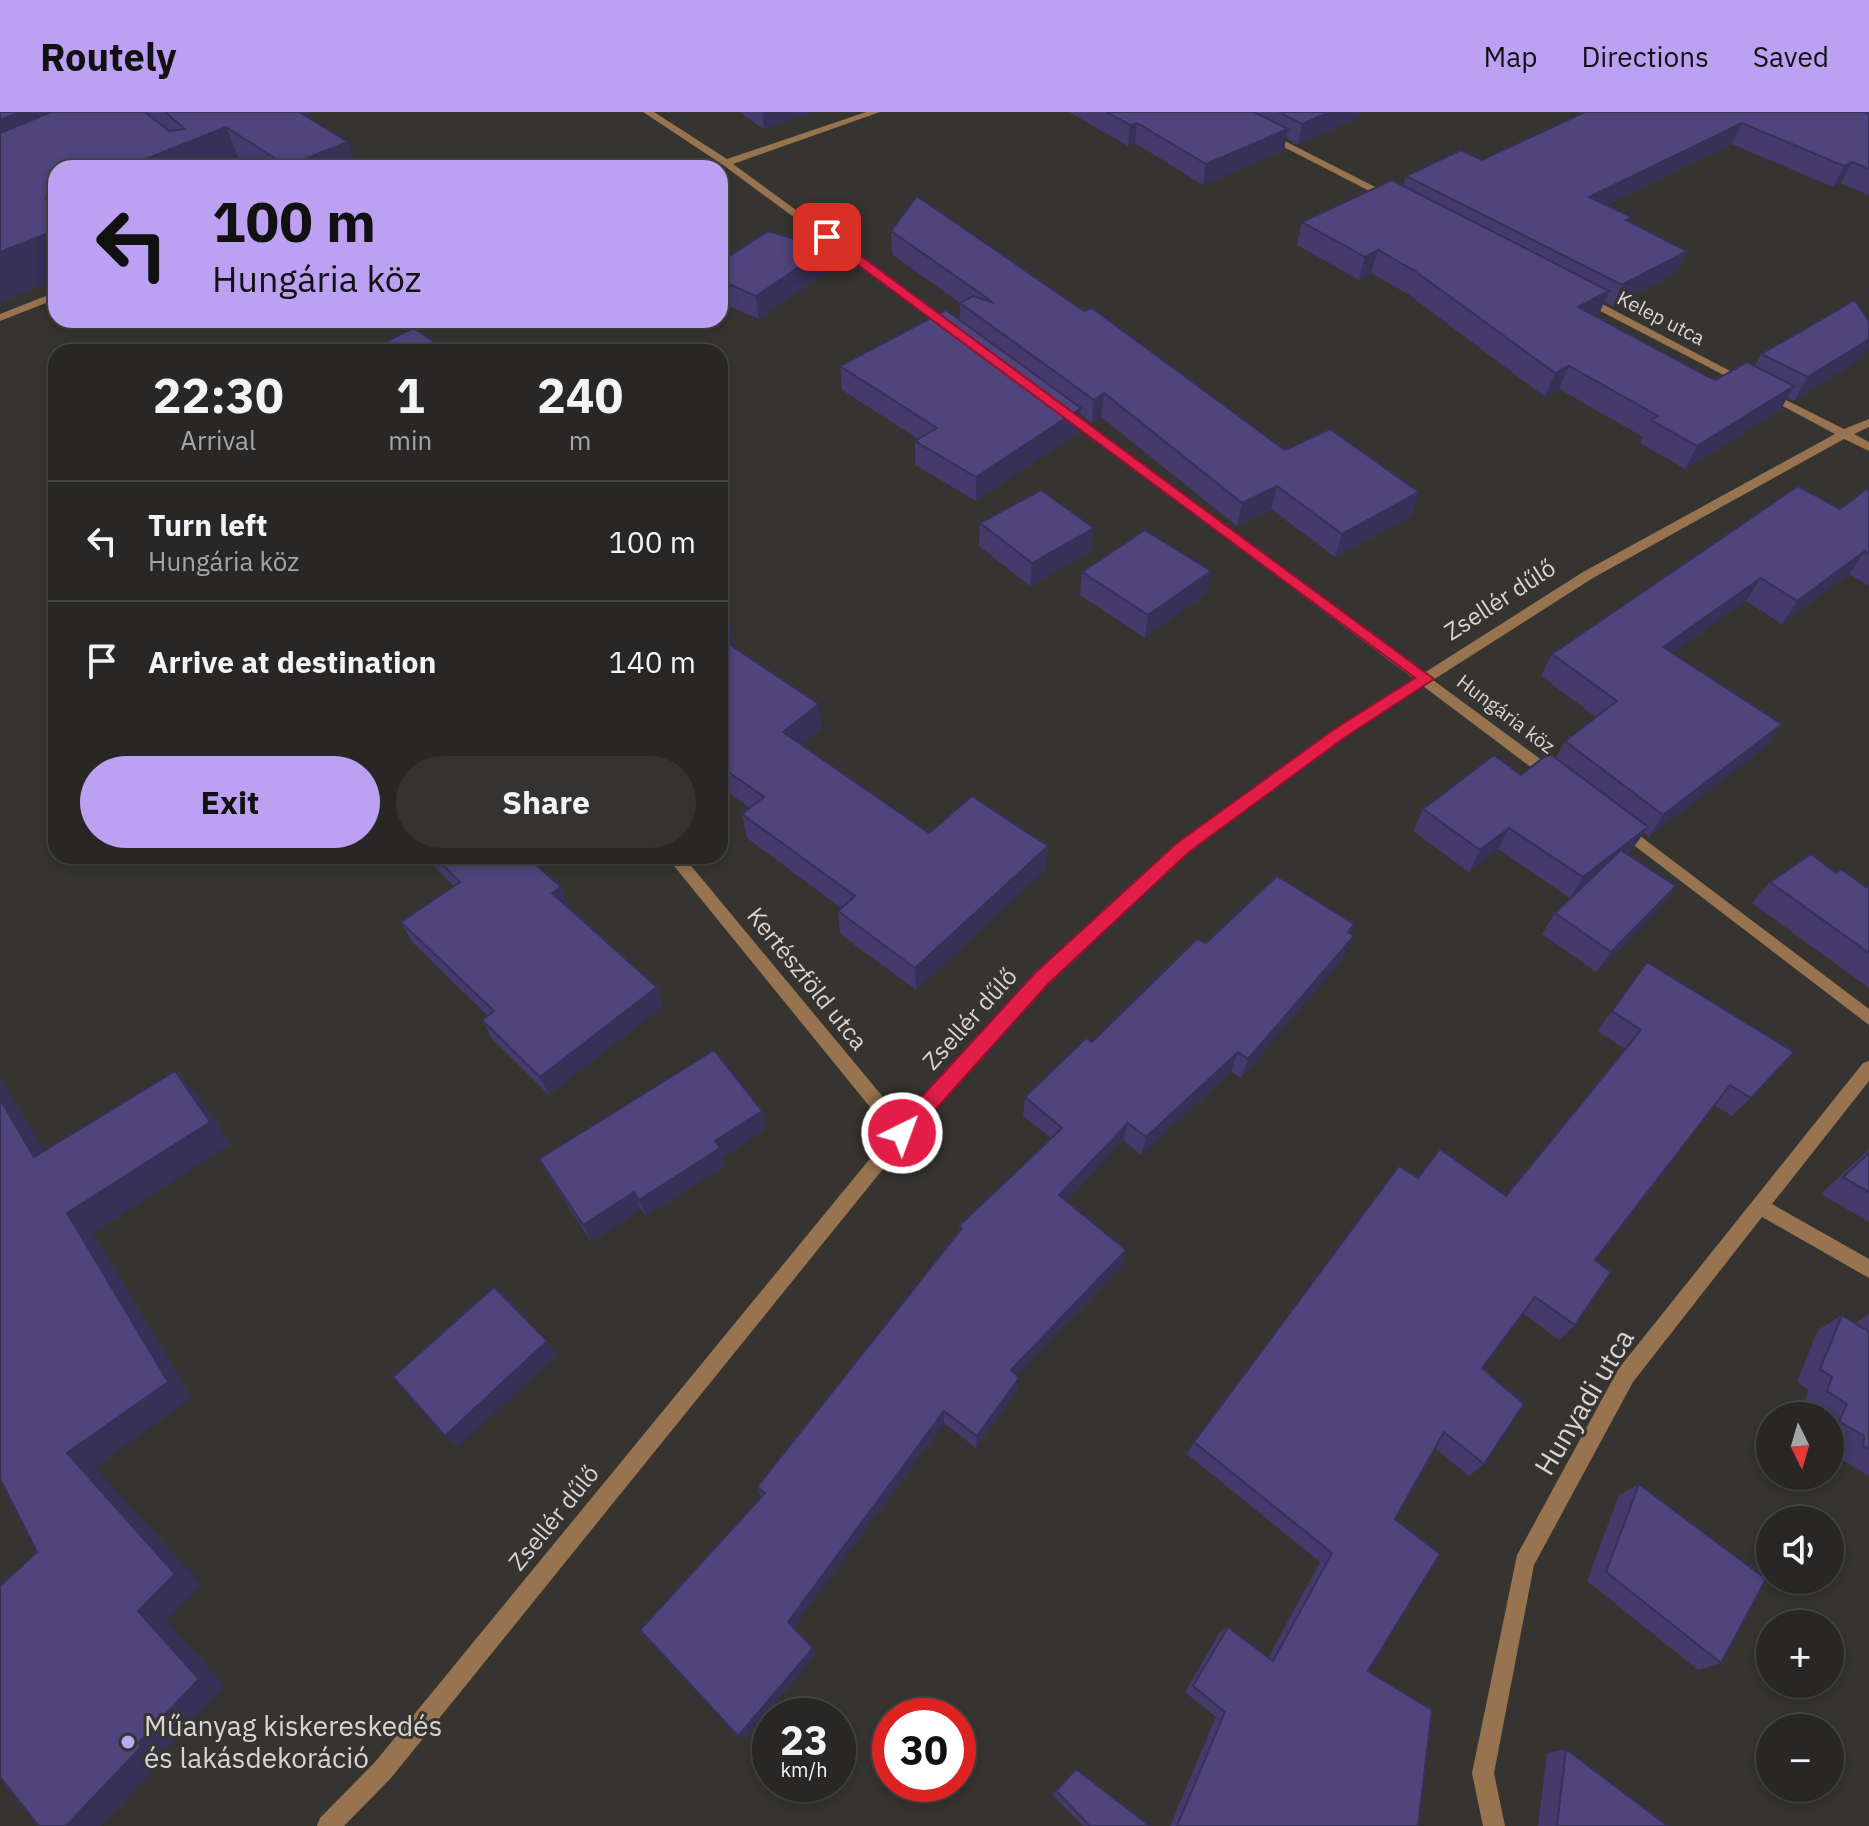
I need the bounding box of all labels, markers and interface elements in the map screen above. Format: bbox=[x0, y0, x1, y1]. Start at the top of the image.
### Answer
text: Routely bbox=[40, 32, 176, 81]
text: Map bbox=[1483, 38, 1537, 75]
text: Directions bbox=[1581, 38, 1709, 75]
text: Saved bbox=[1753, 38, 1829, 75]
text: 100 m bbox=[212, 185, 376, 257]
icon: left bbox=[80, 192, 184, 296]
pin bbox=[793, 203, 861, 271]
icon: arrive bbox=[805, 215, 849, 259]
text: Hungária köz bbox=[212, 255, 421, 302]
street label: Kelep utca bbox=[1613, 284, 1710, 351]
text: 22:30 bbox=[153, 364, 284, 426]
text: 1 bbox=[396, 364, 425, 426]
text: 240 bbox=[537, 364, 623, 426]
text: Arrival bbox=[180, 423, 256, 457]
text: min bbox=[388, 423, 432, 457]
text: m bbox=[569, 423, 591, 457]
text: Turn left bbox=[148, 505, 267, 544]
icon: left bbox=[80, 519, 124, 563]
text: 100 m bbox=[609, 522, 696, 561]
text: Hungária köz bbox=[148, 544, 299, 578]
street label: Zsellér dűlő bbox=[1438, 551, 1561, 647]
icon: arrive bbox=[80, 639, 124, 683]
text: Arrive at destination bbox=[148, 642, 436, 681]
text: 140 m bbox=[609, 642, 696, 681]
street label: Hungária köz bbox=[1452, 668, 1561, 759]
button: Exit bbox=[80, 756, 380, 848]
button: Share bbox=[396, 756, 696, 848]
street label: Kertészföld utca bbox=[740, 900, 875, 1057]
street label: Zsellér dűlő bbox=[915, 960, 1024, 1076]
position arrow bbox=[860, 1091, 944, 1175]
street label: Hunyadi utca bbox=[1525, 1322, 1642, 1482]
north arrow bbox=[1756, 1402, 1844, 1490]
map controls bbox=[1756, 1402, 1844, 1802]
street label: Zsellér dűlő bbox=[501, 1458, 606, 1577]
button: sound bbox=[1756, 1506, 1844, 1594]
button: + bbox=[1756, 1610, 1844, 1698]
speed limit sign: 30 bbox=[872, 1698, 976, 1802]
place label: Műanyag kiskereskedés és lakásdekoráció bbox=[144, 1707, 442, 1776]
text: 23 bbox=[780, 1714, 828, 1766]
button: − bbox=[1756, 1714, 1844, 1802]
marker: Műanyag kiskereskedés és lakásdekoráció bbox=[119, 1733, 137, 1751]
text: km/h bbox=[780, 1756, 828, 1783]

